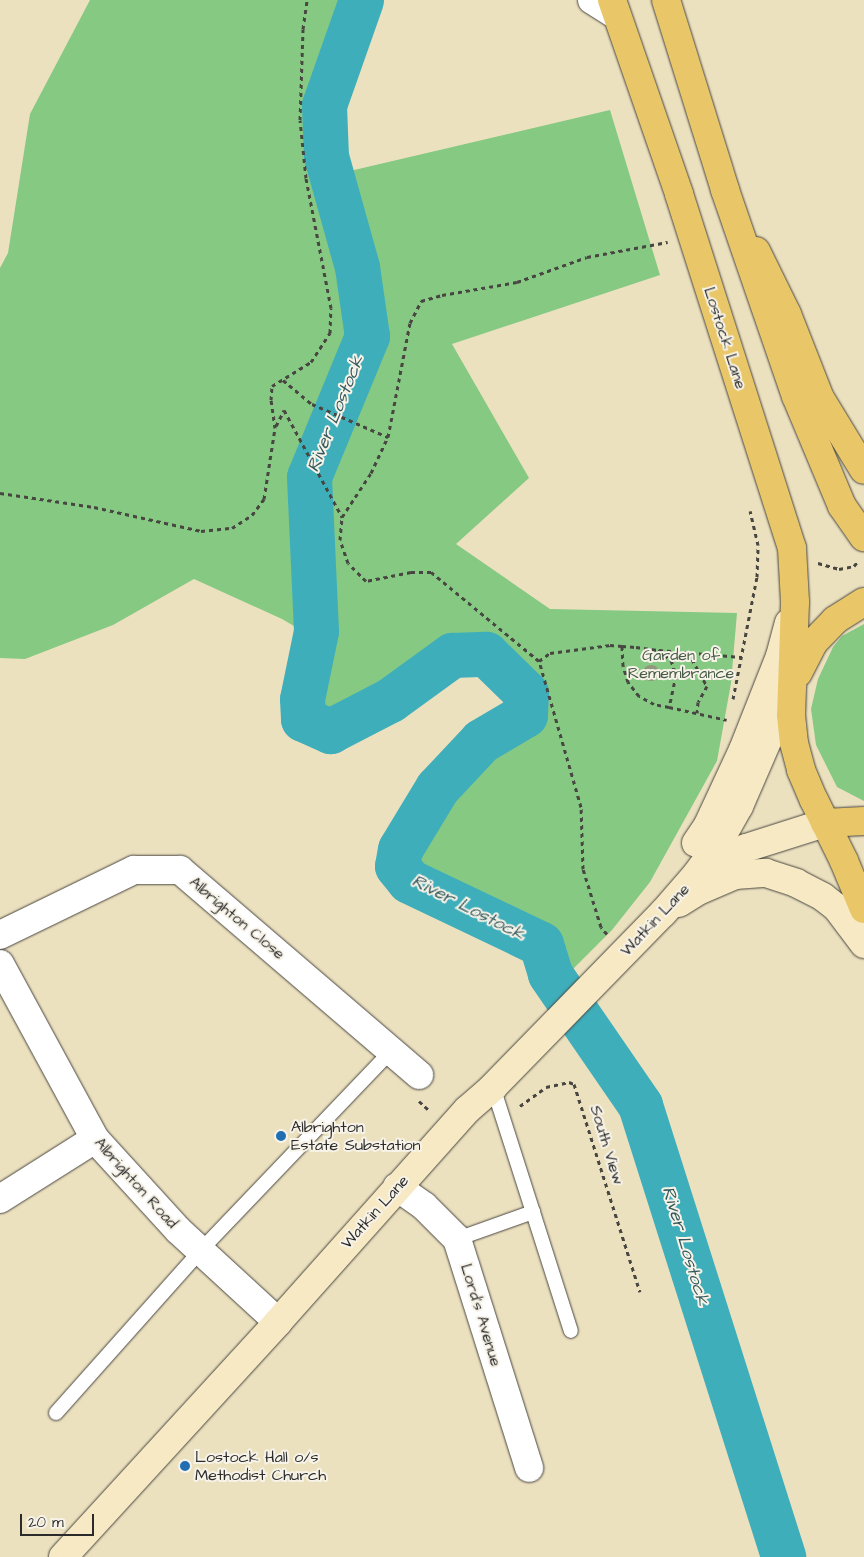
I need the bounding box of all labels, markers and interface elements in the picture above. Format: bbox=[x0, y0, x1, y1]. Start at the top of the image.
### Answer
street label: Lostock Lane bbox=[700, 285, 750, 391]
water label: River Lostock bbox=[303, 353, 369, 475]
park label: Garden of Remembrance bbox=[628, 645, 734, 683]
water label: River Lostock bbox=[408, 870, 528, 946]
street label: Albrighton Close bbox=[185, 873, 289, 963]
street label: Watkin Lane bbox=[617, 880, 693, 960]
street label: South View bbox=[586, 1103, 628, 1187]
place label: Albrighton Estate Substation bbox=[291, 1117, 421, 1155]
marker: Albrighton Estate Substation bbox=[275, 1130, 287, 1142]
street label: Albrighton Road bbox=[90, 1134, 182, 1232]
street label: Watkin Lane bbox=[337, 1171, 413, 1253]
water label: River Lostock bbox=[657, 1184, 713, 1308]
street label: Lord's Avenue bbox=[456, 1261, 506, 1369]
place label: Lostock Hall o/s Methodist Church bbox=[195, 1447, 326, 1485]
marker: Lostock Hall o/s Methodist Church bbox=[179, 1460, 191, 1472]
scale bar bbox=[22, 1504, 96, 1536]
text: 20 m bbox=[28, 1512, 64, 1533]

